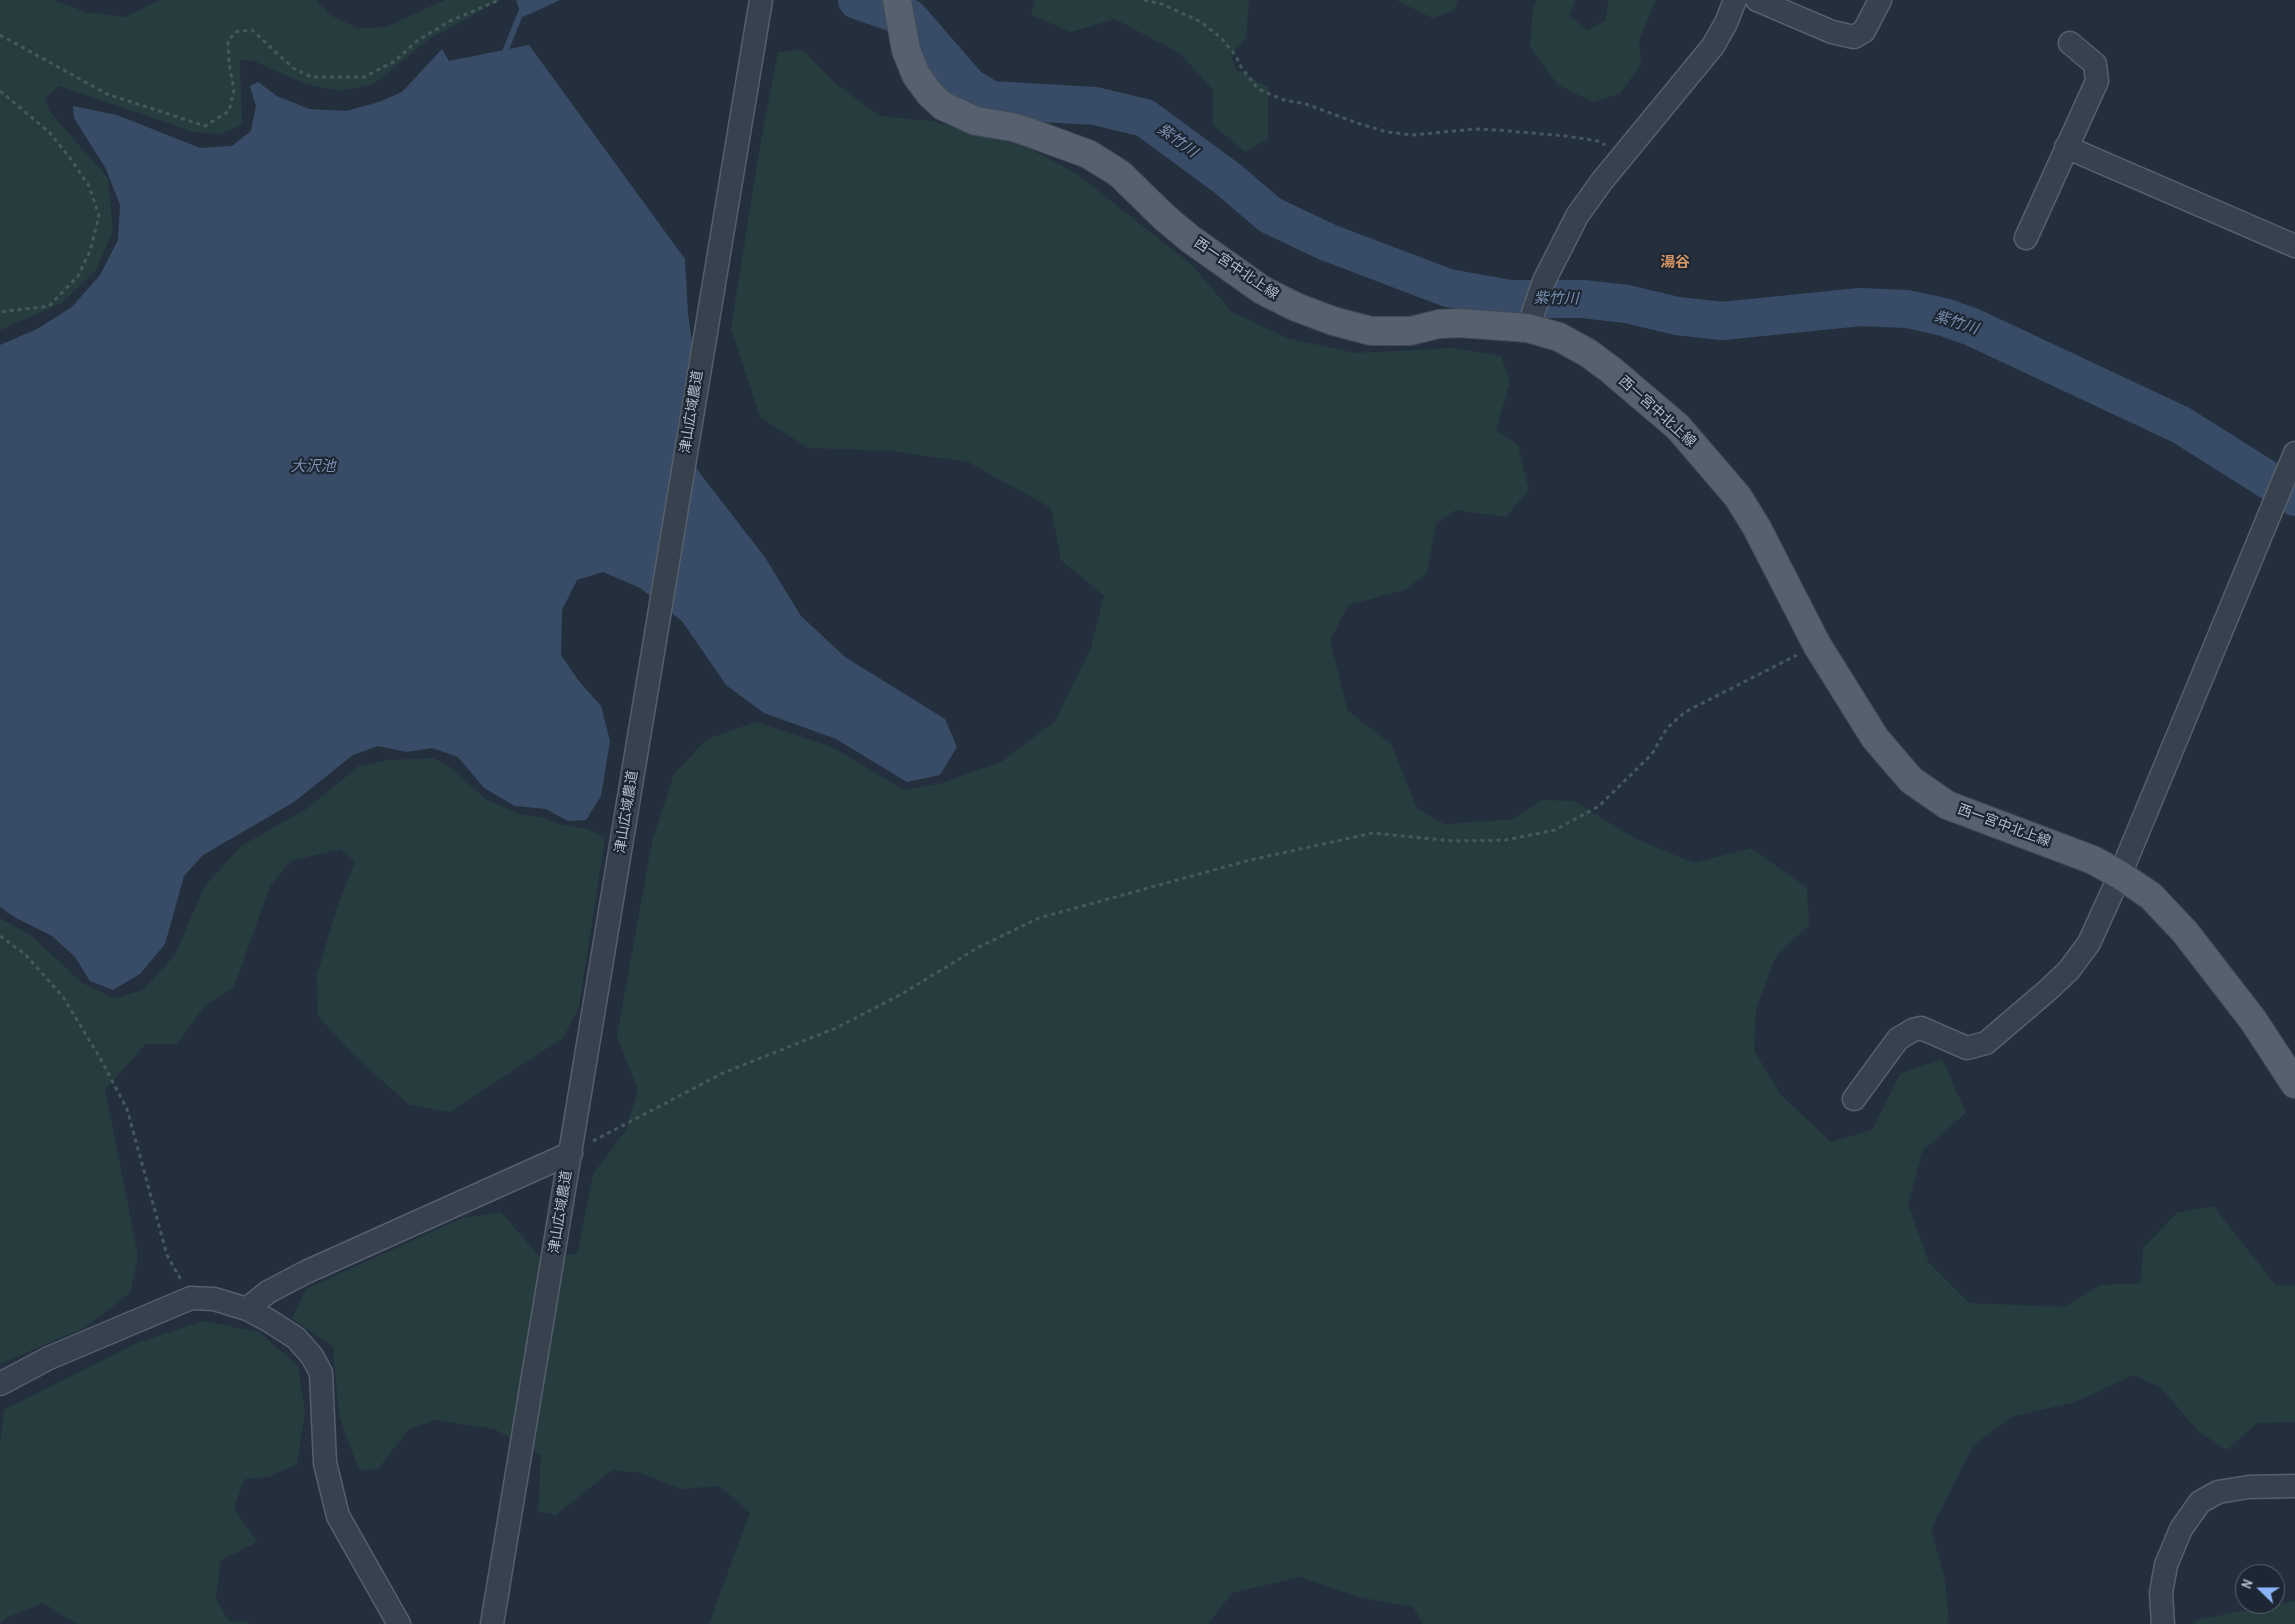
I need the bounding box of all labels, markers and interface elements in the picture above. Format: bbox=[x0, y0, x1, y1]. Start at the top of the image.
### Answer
water label: 紫竹川 bbox=[1154, 120, 1200, 162]
street label: 西一宮中北上線 bbox=[1191, 235, 1281, 303]
district label: 湯谷 bbox=[1660, 254, 1690, 272]
water label: 紫竹川 bbox=[1533, 290, 1579, 308]
water label: 紫竹川 bbox=[1932, 307, 1980, 339]
street label: 津山広域農道 bbox=[677, 369, 707, 455]
street label: 西一宮中北上線 bbox=[1615, 373, 1699, 451]
water label: 大沢池 bbox=[291, 458, 335, 476]
street label: 津山広域農道 bbox=[612, 769, 642, 855]
street label: 西一宮中北上線 bbox=[1955, 801, 2053, 851]
street label: 津山広域農道 bbox=[546, 1169, 576, 1255]
north arrow bbox=[2235, 1564, 2285, 1614]
text: N bbox=[2237, 1577, 2257, 1591]

